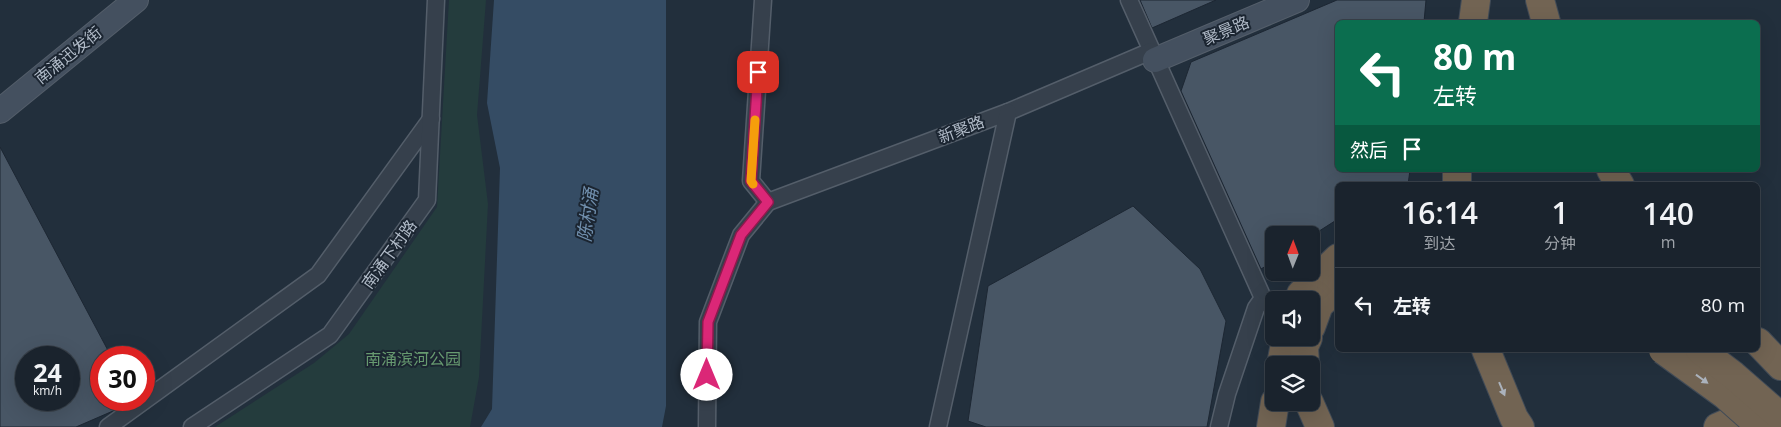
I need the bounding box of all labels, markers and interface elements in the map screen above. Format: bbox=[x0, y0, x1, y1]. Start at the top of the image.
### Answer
street label: 聚景路 bbox=[1200, 10, 1252, 50]
street label: 南涌迅发街 bbox=[30, 21, 106, 89]
text: 80 m bbox=[1433, 33, 1516, 80]
icon: left bbox=[1350, 40, 1415, 105]
pin bbox=[737, 51, 779, 93]
icon: arrive bbox=[744, 58, 772, 86]
text: 左转 bbox=[1433, 80, 1477, 110]
street label: 新聚路 bbox=[935, 110, 987, 148]
icon: arrive bbox=[1398, 135, 1426, 163]
text: 然后 bbox=[1350, 137, 1388, 163]
water label: 陈村涌 bbox=[571, 184, 603, 243]
text: 16:14 bbox=[1401, 192, 1478, 233]
text: 1 bbox=[1552, 192, 1569, 233]
text: 140 bbox=[1642, 193, 1694, 234]
street label: 南涌下村路 bbox=[357, 215, 421, 293]
north arrow bbox=[1265, 226, 1320, 281]
map controls bbox=[1265, 226, 1320, 411]
text: m bbox=[1661, 231, 1675, 253]
text: 到达 bbox=[1424, 232, 1456, 254]
text: 分钟 bbox=[1544, 232, 1576, 254]
button: sound bbox=[1265, 291, 1320, 346]
icon: left bbox=[1350, 291, 1378, 319]
text: 80 m bbox=[1701, 292, 1745, 318]
text: 左转 bbox=[1393, 293, 1431, 319]
speed limit sign: 30 bbox=[90, 346, 155, 411]
park label: 南涌滨河公园 bbox=[365, 348, 461, 370]
position arrow bbox=[680, 348, 732, 400]
text: 24 bbox=[33, 355, 62, 389]
button: layers bbox=[1265, 356, 1320, 411]
one-way arrow bbox=[1695, 374, 1709, 384]
text: km/h bbox=[33, 382, 62, 399]
one-way arrow bbox=[1498, 382, 1506, 396]

